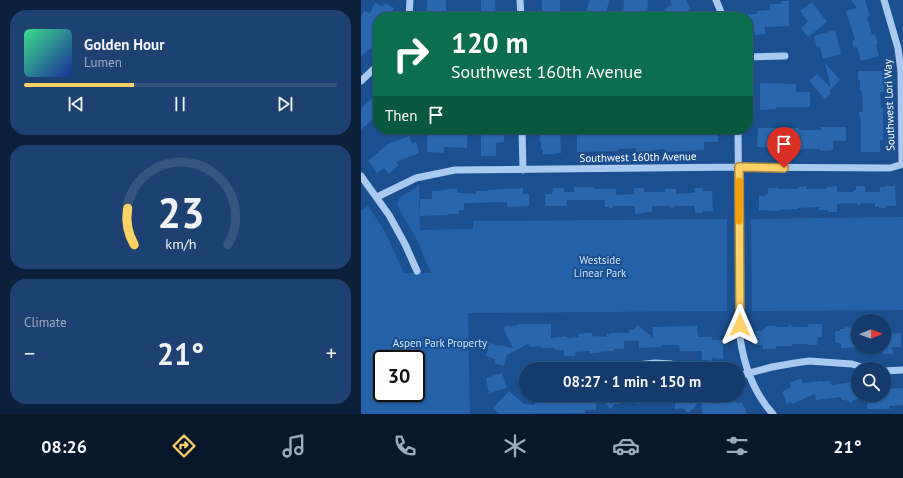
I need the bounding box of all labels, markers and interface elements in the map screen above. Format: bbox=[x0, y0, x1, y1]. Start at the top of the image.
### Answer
text: 120 m bbox=[451, 24, 528, 61]
icon: right bbox=[385, 28, 437, 80]
text: Golden Hour bbox=[84, 35, 164, 54]
text: Lumen bbox=[84, 54, 122, 71]
street label: Southwest Lori Way bbox=[880, 58, 898, 151]
text: Southwest 160th Avenue bbox=[451, 60, 642, 83]
icon: previous bbox=[65, 93, 87, 115]
icon: pause bbox=[169, 93, 191, 115]
icon: next bbox=[274, 93, 296, 115]
icon: arrive bbox=[425, 104, 447, 126]
text: Then bbox=[385, 106, 417, 125]
pin bbox=[767, 127, 801, 168]
icon: arrive bbox=[773, 133, 795, 155]
street label: Southwest 160th Avenue bbox=[579, 149, 697, 165]
text: 23 bbox=[157, 186, 204, 239]
text: km/h bbox=[165, 234, 196, 253]
park label: Westside Linear Park bbox=[574, 253, 627, 280]
position arrow bbox=[719, 304, 761, 346]
text: Climate bbox=[24, 314, 67, 331]
north arrow bbox=[851, 314, 891, 354]
map controls bbox=[851, 314, 891, 402]
text: 21° bbox=[157, 334, 204, 373]
park label: Aspen Park Property bbox=[393, 336, 488, 350]
text: − bbox=[24, 339, 35, 367]
text: + bbox=[326, 339, 337, 367]
speed limit sign: 30 bbox=[373, 350, 425, 402]
button: search bbox=[851, 362, 891, 402]
text: 08:27 · 1 min · 150 m bbox=[563, 372, 701, 391]
icon: directions bbox=[170, 432, 198, 460]
icon: music bbox=[280, 432, 308, 460]
icon: phone bbox=[391, 432, 419, 460]
icon: climate bbox=[501, 432, 529, 460]
icon: car bbox=[612, 432, 640, 460]
icon: filters bbox=[723, 432, 751, 460]
text: 08:26 bbox=[41, 435, 87, 458]
text: 21° bbox=[833, 435, 862, 458]

